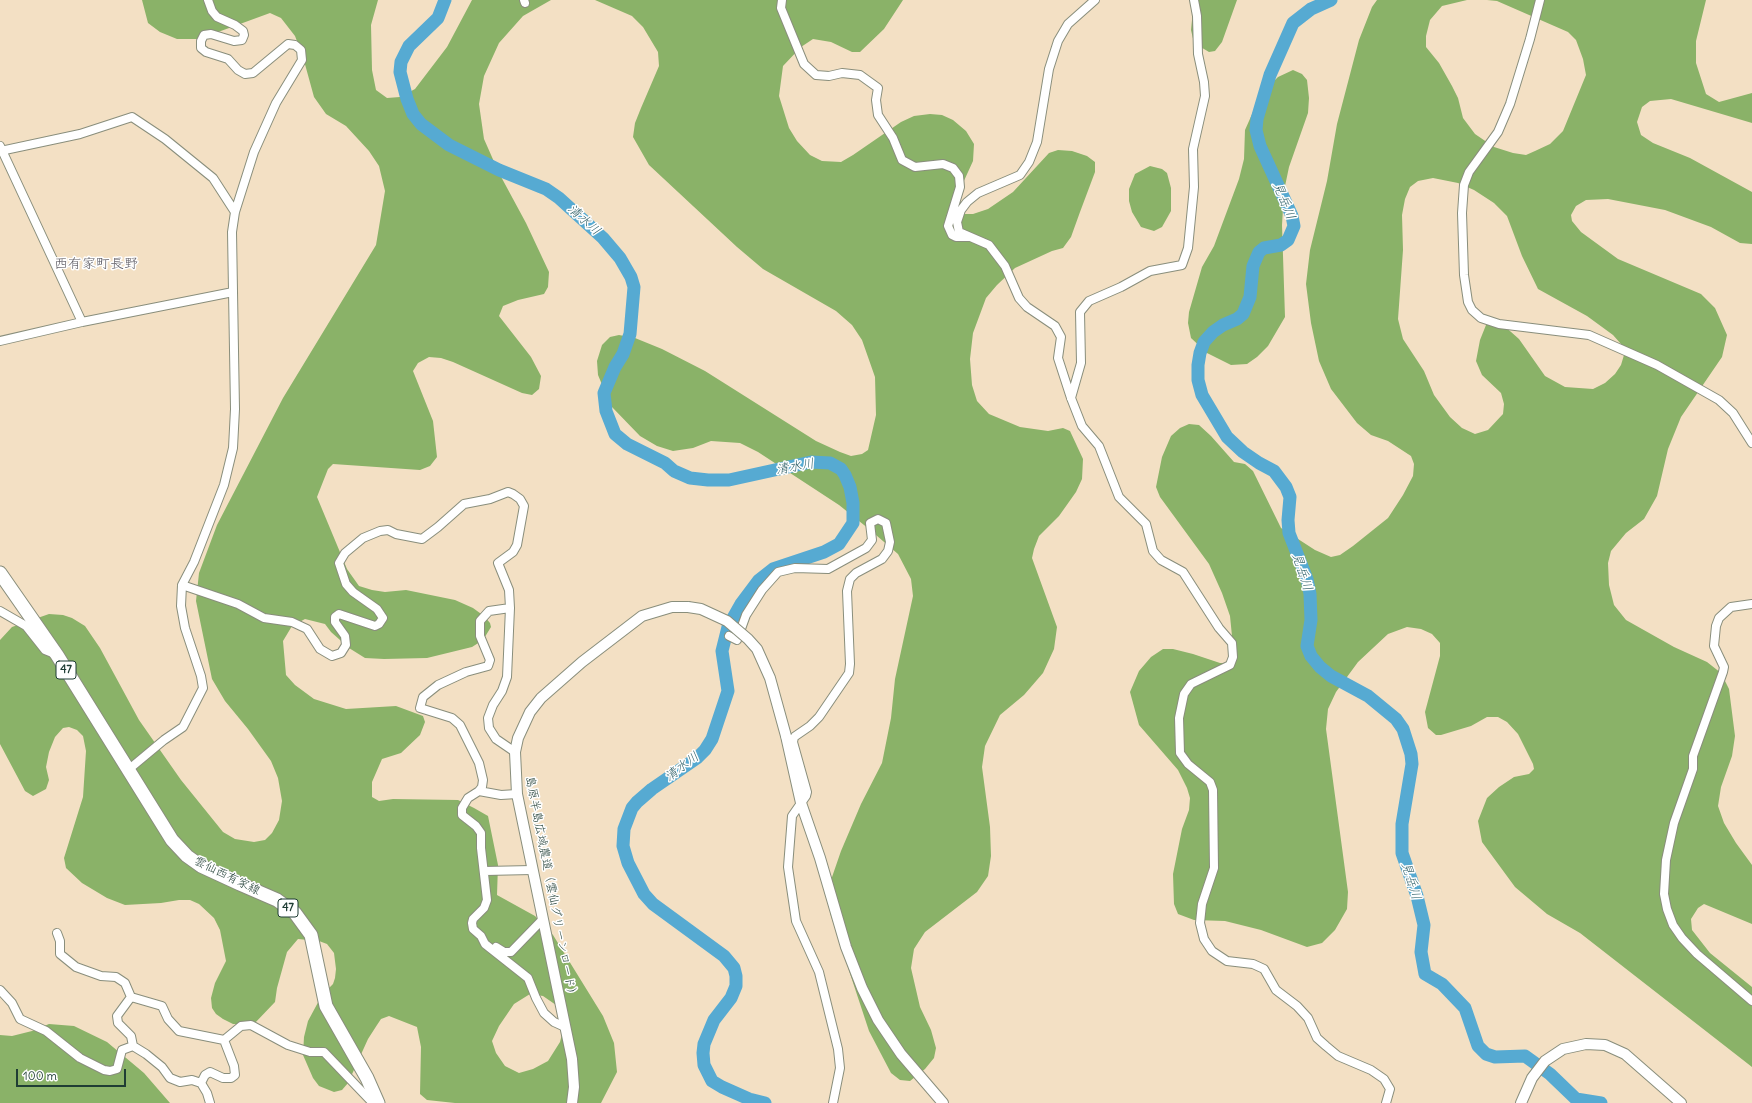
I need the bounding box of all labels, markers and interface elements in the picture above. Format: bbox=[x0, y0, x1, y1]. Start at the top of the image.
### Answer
water label: 見岳川 bbox=[1269, 180, 1299, 222]
water label: 清水川 bbox=[564, 201, 604, 239]
district label: 西有家町長野 bbox=[54, 256, 138, 272]
water label: 清水川 bbox=[774, 456, 816, 478]
water label: 見岳川 bbox=[1289, 551, 1315, 593]
road number: 47 bbox=[56, 661, 76, 679]
water label: 清水川 bbox=[662, 749, 702, 785]
street label: 島原半島広域農道（雲仙グリーンロード） bbox=[522, 775, 580, 1001]
street label: 雲仙西有家線 bbox=[191, 854, 263, 898]
water label: 見岳川 bbox=[1398, 860, 1424, 902]
road number: 47 bbox=[278, 899, 298, 917]
scale bar bbox=[18, 1061, 128, 1087]
text: 100 m bbox=[23, 1068, 57, 1083]

